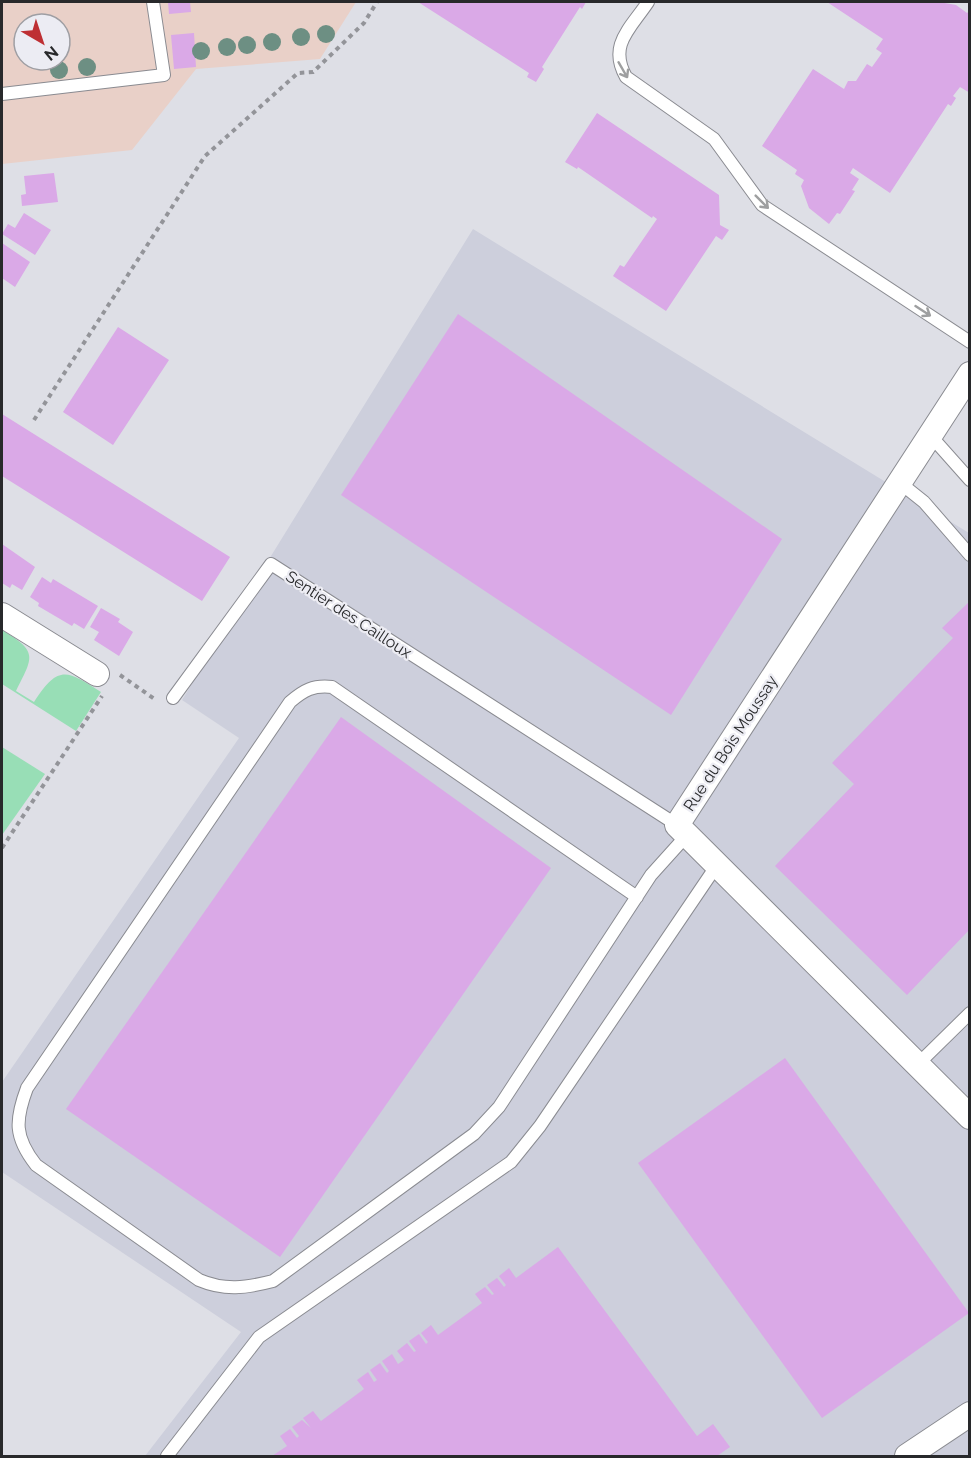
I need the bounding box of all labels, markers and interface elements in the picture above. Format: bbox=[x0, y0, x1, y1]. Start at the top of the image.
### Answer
north arrow bbox=[12, 12, 72, 72]
text: N bbox=[40, 42, 62, 64]
one-way arrow bbox=[617, 61, 629, 78]
one-way arrow bbox=[754, 194, 769, 209]
one-way arrow bbox=[914, 305, 931, 317]
street label: Sentier des Cailloux bbox=[282, 567, 415, 662]
street label: Rue du Bois Moussay bbox=[679, 672, 782, 815]

